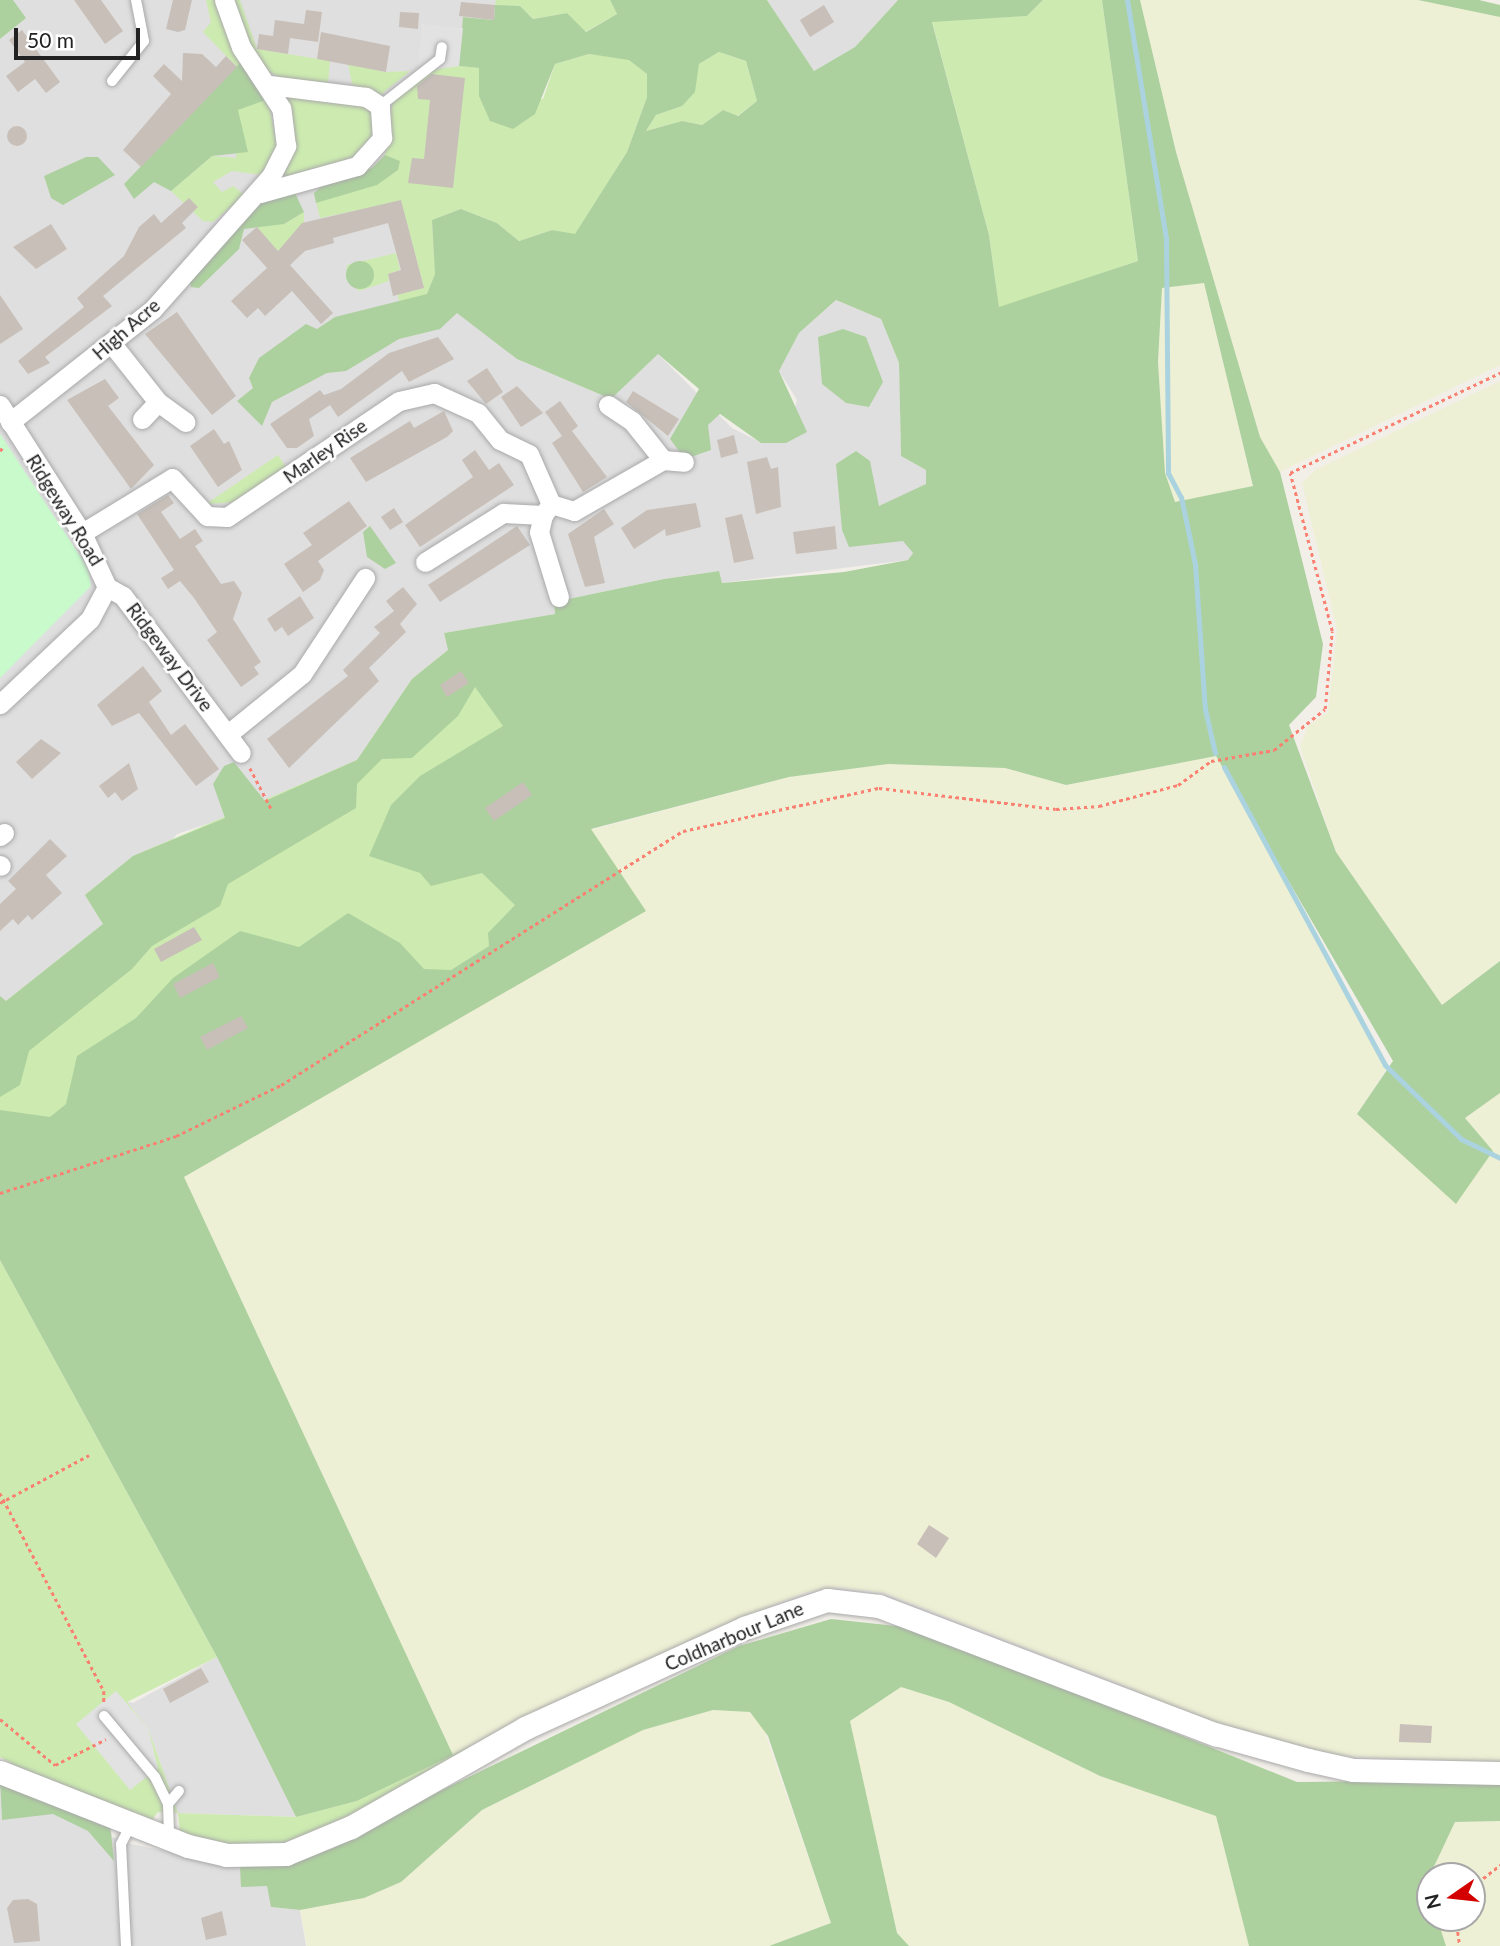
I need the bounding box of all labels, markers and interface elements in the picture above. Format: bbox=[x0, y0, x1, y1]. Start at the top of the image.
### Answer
scale bar bbox=[18, 14, 144, 58]
text: 50 m bbox=[27, 27, 74, 52]
street label: High Acre bbox=[87, 293, 165, 365]
street label: Marley Rise bbox=[279, 414, 371, 488]
street label: Ridgeway Road bbox=[22, 450, 108, 570]
street label: Ridgeway Drive bbox=[122, 598, 218, 716]
street label: Coldharbour Lane bbox=[661, 1596, 807, 1676]
north arrow bbox=[1416, 1862, 1486, 1932]
text: N bbox=[1419, 1892, 1445, 1912]

